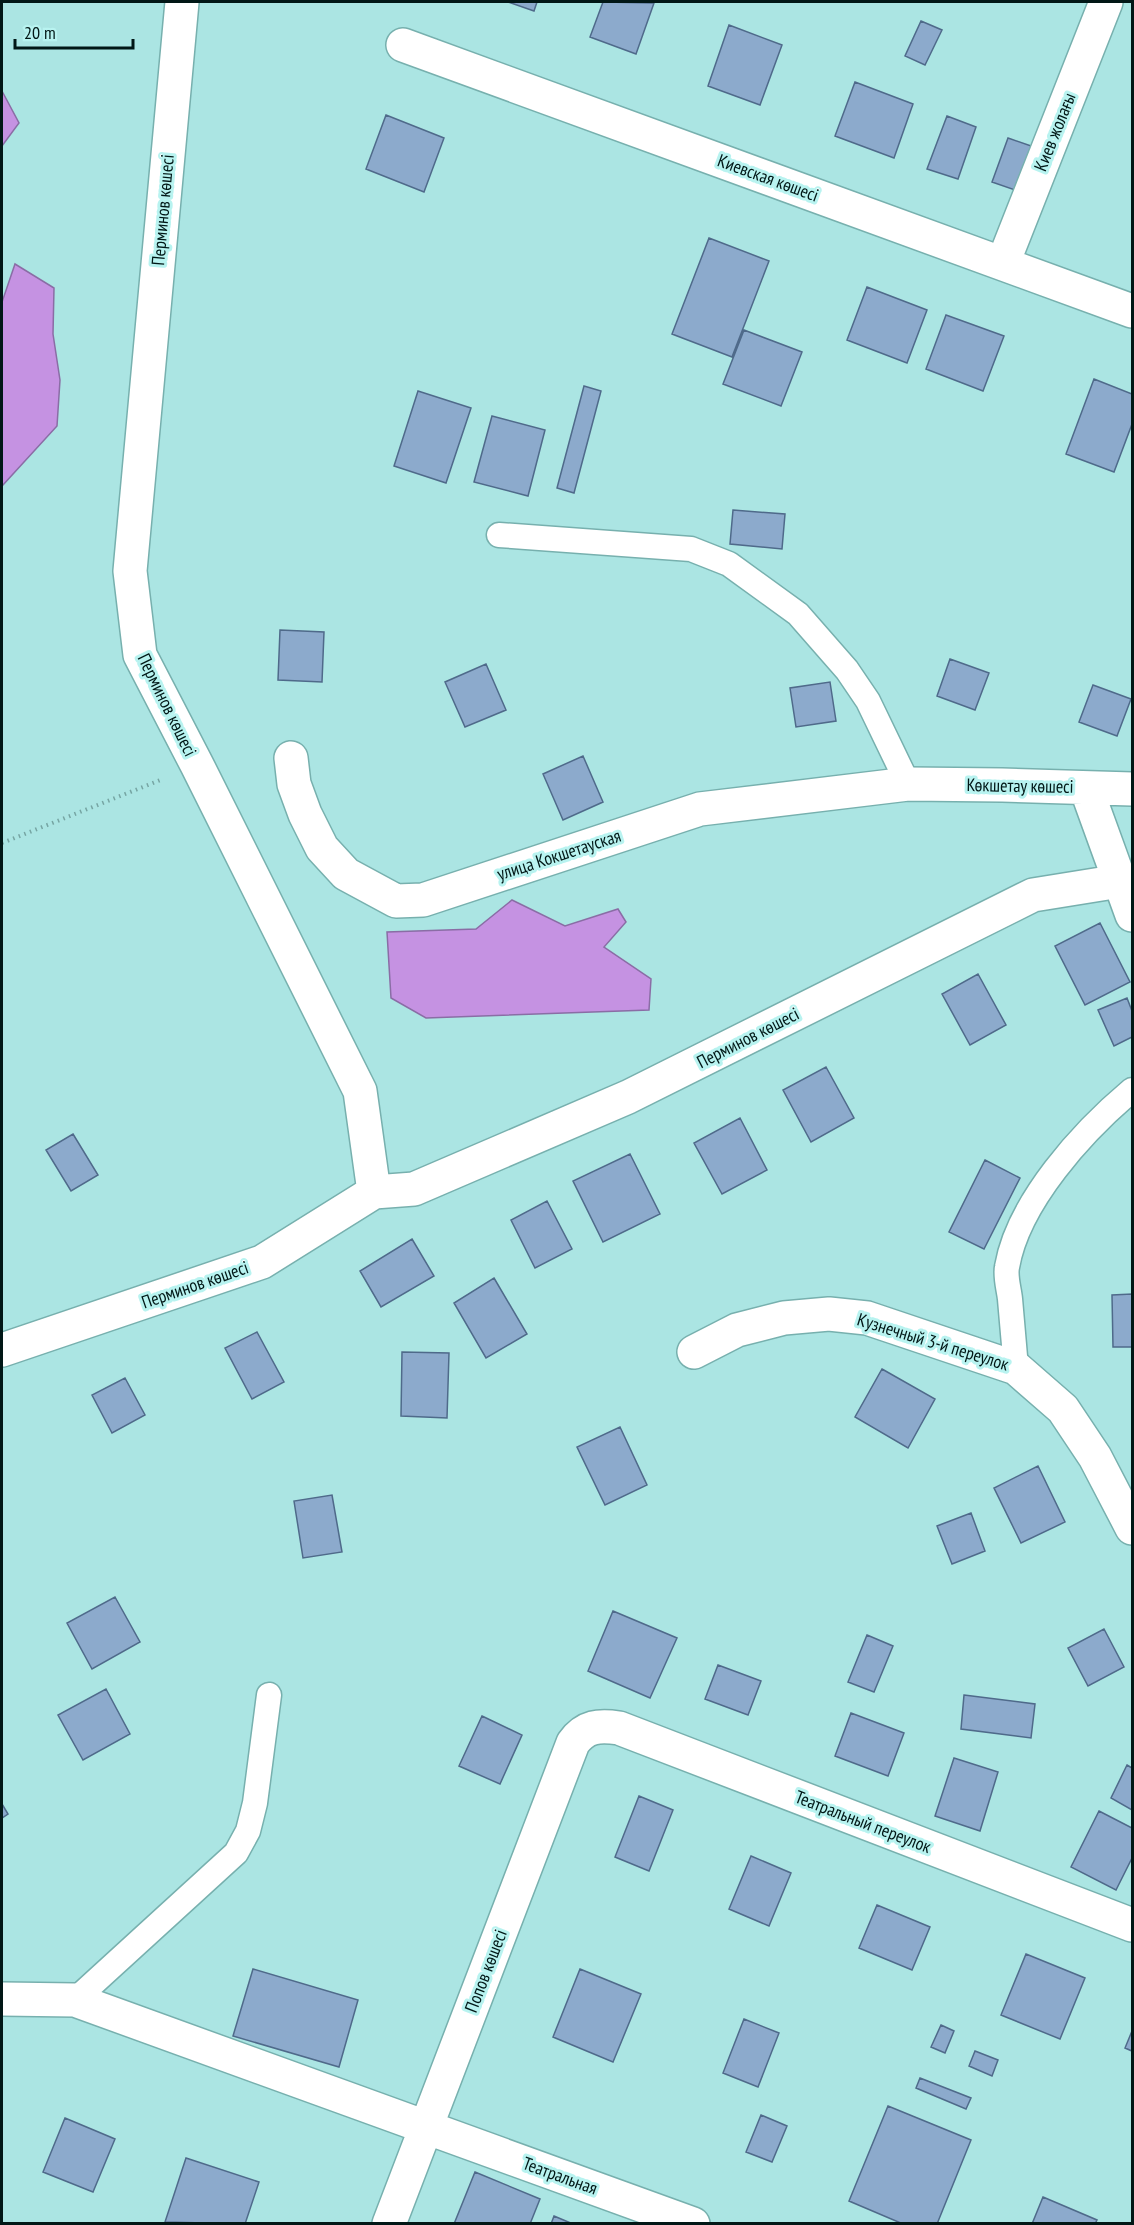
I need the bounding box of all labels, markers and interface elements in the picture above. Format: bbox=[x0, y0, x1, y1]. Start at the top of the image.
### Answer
scale bar bbox=[15, 12, 134, 50]
text: 20 m bbox=[24, 21, 56, 44]
street label: Киев жолағы bbox=[1028, 89, 1081, 174]
street label: Киевская көшесі bbox=[715, 149, 822, 206]
street label: Перминов көшесі bbox=[146, 153, 179, 267]
street label: Перминов көшесі bbox=[133, 650, 202, 760]
street label: Көкшетау көшесі bbox=[966, 773, 1074, 798]
street label: улица Кокшетауская bbox=[494, 824, 624, 885]
street label: Перминов көшесі bbox=[693, 1002, 803, 1073]
street label: Перминов көшесі bbox=[138, 1255, 251, 1314]
street label: Кузнечный 3-й переулок bbox=[855, 1308, 1012, 1376]
street label: Театральный переулок bbox=[792, 1785, 934, 1858]
street label: Попов көшесі bbox=[459, 1926, 512, 2015]
street label: Театральная bbox=[520, 2151, 601, 2200]

